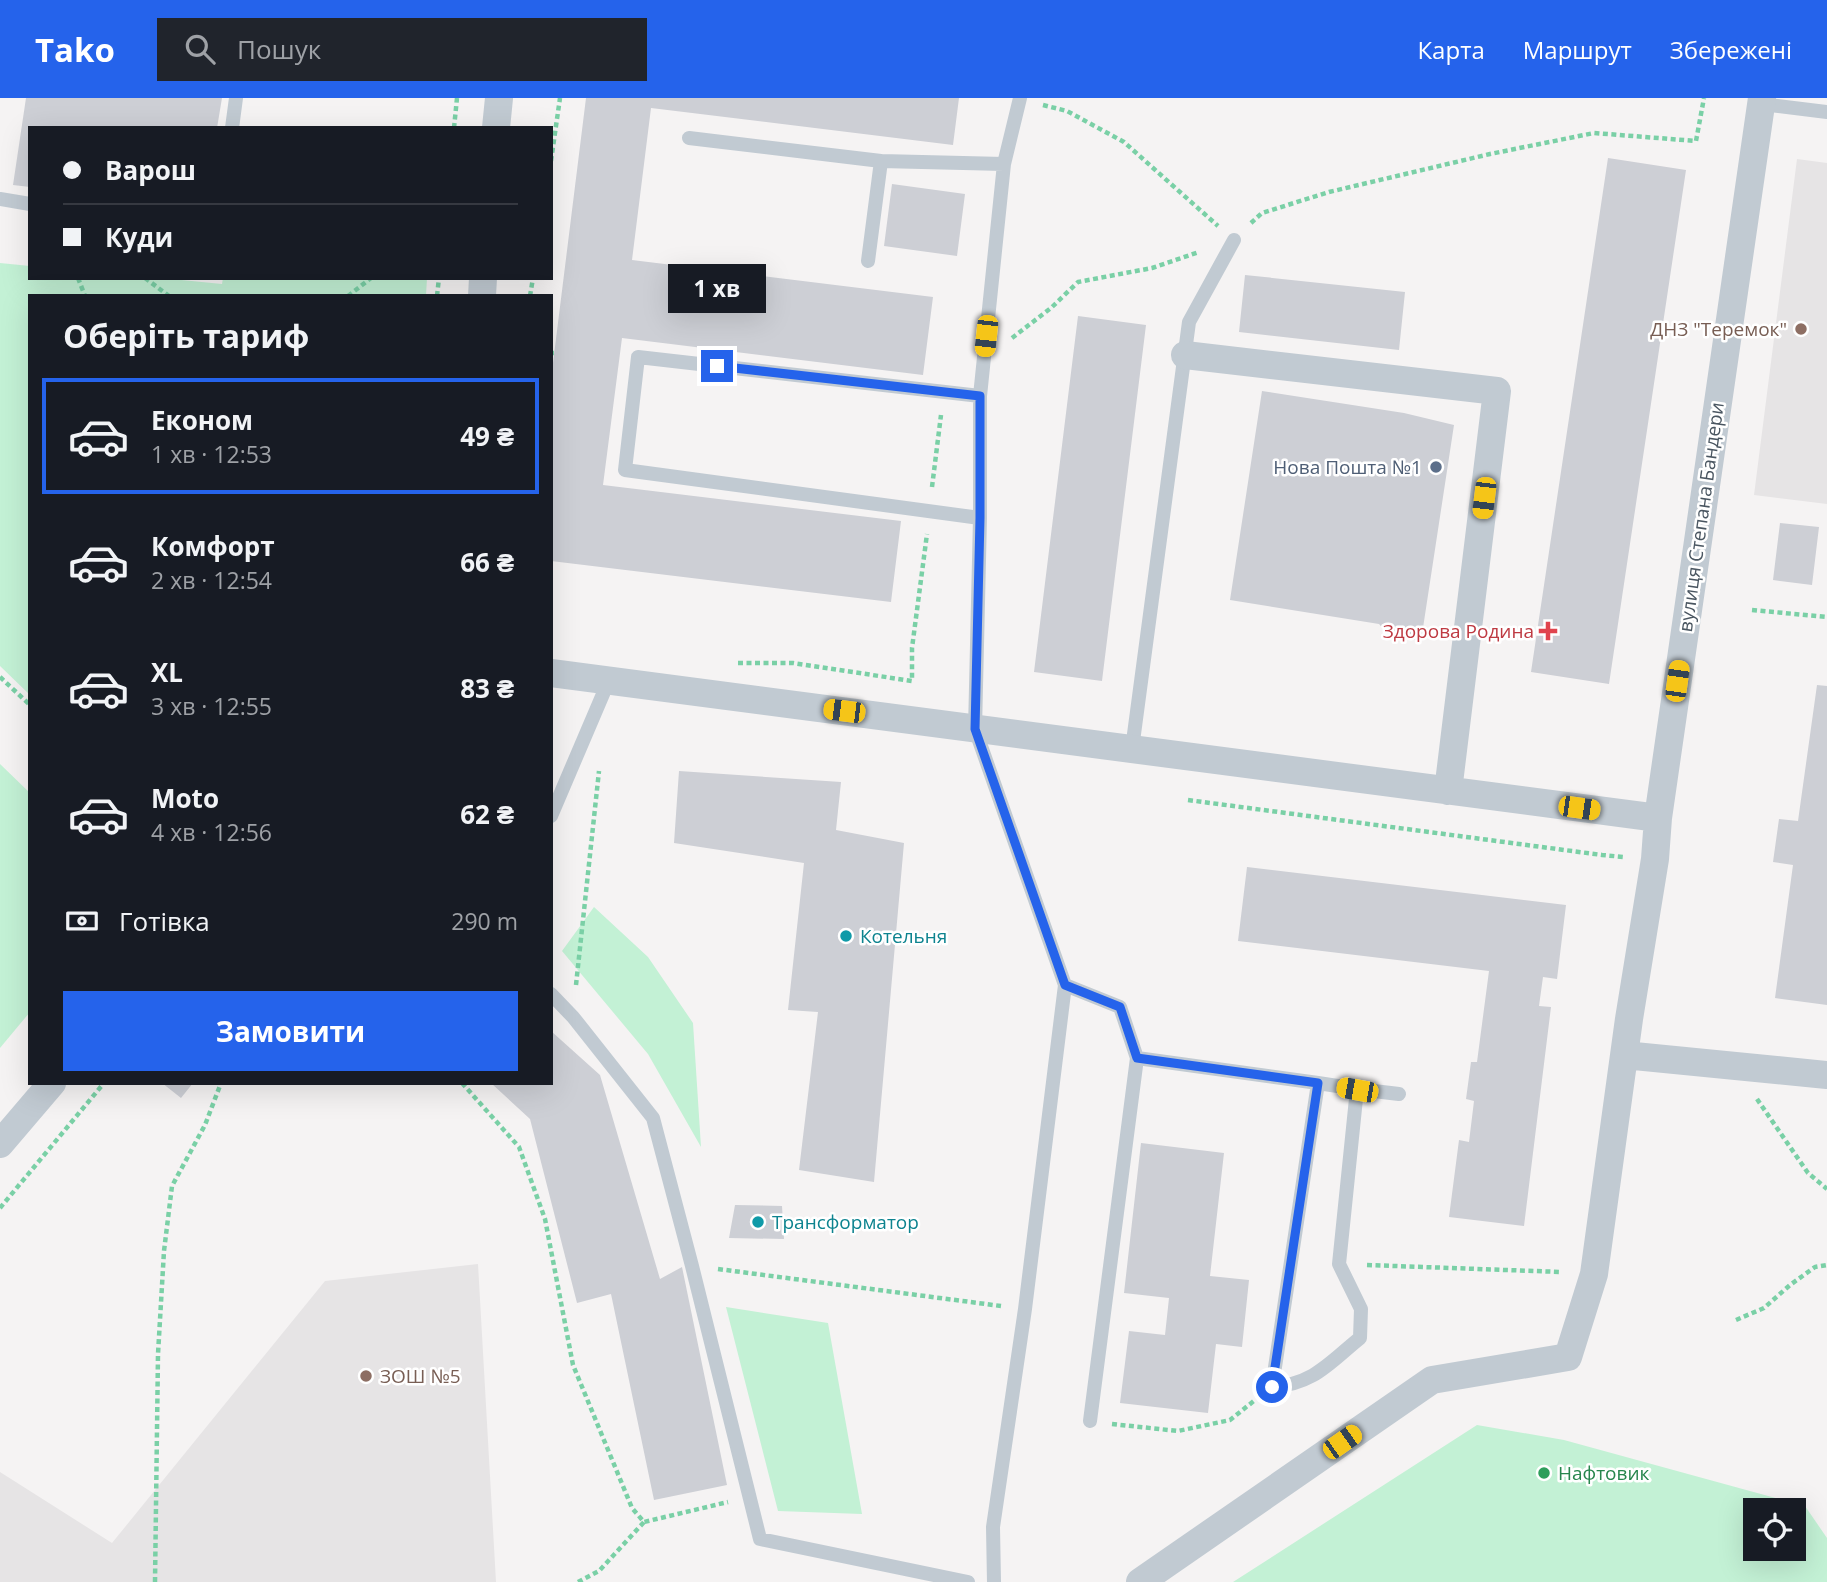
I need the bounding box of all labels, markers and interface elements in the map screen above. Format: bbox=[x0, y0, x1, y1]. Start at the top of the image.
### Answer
search box bbox=[157, 18, 647, 81]
text: Tako bbox=[35, 27, 115, 72]
icon: search bbox=[181, 30, 219, 68]
text: Пошук bbox=[237, 31, 321, 67]
text: Карта bbox=[1417, 33, 1485, 66]
text: Маршрут bbox=[1523, 33, 1632, 66]
text: Збережені bbox=[1670, 33, 1792, 66]
text: Варош bbox=[105, 152, 196, 188]
text: Куди bbox=[105, 219, 173, 255]
callout: 1 хв bbox=[668, 264, 766, 314]
text: 1 хв bbox=[694, 272, 740, 304]
text: Оберіть тариф bbox=[63, 314, 309, 357]
car bbox=[974, 314, 999, 358]
place label: ДНЗ "Теремок" bbox=[1650, 316, 1787, 342]
marker: ДНЗ "Теремок" bbox=[1793, 321, 1809, 337]
route end bbox=[701, 350, 733, 382]
street label: вулиця Степана Бандери bbox=[1672, 400, 1730, 634]
text: Економ bbox=[151, 402, 253, 438]
icon: car bbox=[67, 405, 130, 468]
text: 49 ₴ bbox=[460, 418, 514, 454]
text: 1 хв · 12:53 bbox=[151, 438, 272, 470]
place label: Нова Пошта №1 bbox=[1273, 454, 1422, 480]
marker: Нова Пошта №1 bbox=[1428, 459, 1444, 475]
car bbox=[1472, 476, 1497, 520]
text: Комфорт bbox=[151, 528, 275, 564]
icon: car bbox=[67, 531, 130, 594]
text: 66 ₴ bbox=[460, 544, 514, 580]
text: 2 хв · 12:54 bbox=[151, 564, 272, 596]
place label: Здорова Родина bbox=[1383, 618, 1534, 644]
marker: Здорова Родина bbox=[1540, 623, 1556, 639]
text: XL bbox=[151, 654, 183, 690]
icon: car bbox=[67, 657, 130, 720]
car bbox=[1664, 659, 1691, 703]
text: 83 ₴ bbox=[460, 670, 514, 706]
text: 3 хв · 12:55 bbox=[151, 690, 272, 722]
car bbox=[822, 698, 867, 724]
text: Moto bbox=[151, 780, 219, 816]
icon: car bbox=[67, 783, 130, 846]
car bbox=[1557, 795, 1602, 821]
text: 62 ₴ bbox=[460, 796, 514, 832]
text: 4 хв · 12:56 bbox=[151, 816, 272, 848]
icon: cash bbox=[63, 902, 101, 940]
text: Готівка bbox=[119, 903, 210, 939]
text: 290 m bbox=[451, 905, 518, 937]
place label: Котельня bbox=[860, 923, 947, 949]
marker: Котельня bbox=[838, 928, 854, 944]
button: Замовити bbox=[63, 991, 518, 1071]
car bbox=[1335, 1076, 1380, 1104]
place label: Трансформатор bbox=[772, 1209, 919, 1235]
marker: Трансформатор bbox=[750, 1214, 766, 1230]
place label: ЗОШ №5 bbox=[380, 1363, 461, 1389]
marker: ЗОШ №5 bbox=[358, 1368, 374, 1384]
route start bbox=[1256, 1371, 1288, 1403]
car bbox=[1319, 1421, 1366, 1463]
place label: Нафтовик bbox=[1558, 1460, 1650, 1486]
marker: Нафтовик bbox=[1536, 1465, 1552, 1481]
map controls bbox=[1743, 1498, 1806, 1561]
button: locate bbox=[1743, 1498, 1806, 1561]

